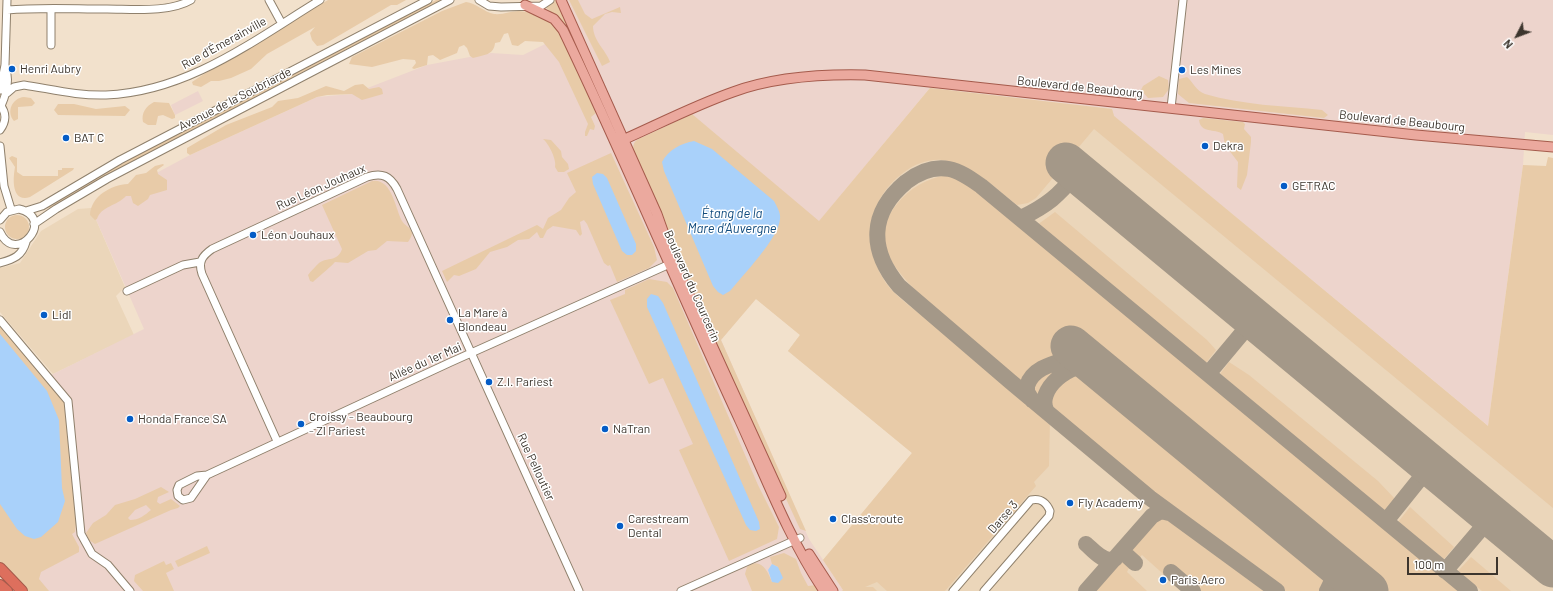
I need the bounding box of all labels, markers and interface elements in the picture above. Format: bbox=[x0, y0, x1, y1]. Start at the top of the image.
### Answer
street label: Rue d'Émerainville bbox=[179, 14, 269, 72]
north arrow bbox=[1497, 16, 1537, 56]
text: N bbox=[1500, 37, 1515, 51]
place label: Henri Aubry bbox=[20, 62, 81, 76]
place label: Les Mines bbox=[1190, 63, 1241, 77]
marker: Henri Aubry bbox=[7, 64, 17, 74]
street label: Avenue de la Soubriarde bbox=[176, 64, 294, 134]
marker: Les Mines bbox=[1177, 65, 1187, 75]
street label: Boulevard de Beaubourg bbox=[1016, 73, 1144, 101]
street label: Boulevard de Beaubourg bbox=[1338, 107, 1466, 135]
place label: BAT C bbox=[74, 131, 104, 145]
marker: BAT C bbox=[61, 133, 71, 143]
place label: Dekra bbox=[1213, 139, 1243, 153]
marker: Dekra bbox=[1200, 141, 1210, 151]
street label: Rue Léon Jouhaux bbox=[274, 161, 368, 213]
place label: GETRAC bbox=[1292, 179, 1336, 193]
marker: GETRAC bbox=[1279, 181, 1289, 191]
water label: Étang de la Mare d’Auvergne bbox=[687, 206, 777, 237]
place label: Léon Jouhaux bbox=[261, 228, 334, 242]
street label: Boulevard du Courcerin bbox=[661, 228, 723, 344]
marker: Léon Jouhaux bbox=[248, 230, 258, 240]
place label: La Mare à Blondeau bbox=[458, 306, 507, 334]
place label: Lidl bbox=[52, 308, 71, 322]
marker: Lidl bbox=[39, 310, 49, 320]
marker: La Mare à Blondeau bbox=[445, 315, 455, 325]
street label: Allée du 1er Mai bbox=[386, 339, 464, 385]
place label: Z.I. Pariest bbox=[497, 375, 553, 389]
marker: Z.I. Pariest bbox=[484, 377, 494, 387]
place label: Croissy - Beaubourg - ZI Pariest bbox=[309, 410, 413, 438]
place label: Honda France SA bbox=[138, 412, 227, 426]
marker: Honda France SA bbox=[125, 414, 135, 424]
marker: Croissy - Beaubourg - ZI Pariest bbox=[296, 419, 306, 429]
place label: NaTran bbox=[613, 422, 650, 436]
marker: NaTran bbox=[600, 424, 610, 434]
street label: Rue Pelloutier bbox=[514, 431, 558, 503]
place label: Fly Academy bbox=[1078, 496, 1143, 510]
street label: Darse 3 bbox=[985, 498, 1021, 536]
marker: Fly Academy bbox=[1065, 498, 1075, 508]
place label: Carestream Dental bbox=[628, 512, 689, 540]
place label: Class'croute bbox=[841, 512, 903, 526]
marker: Class'croute bbox=[828, 514, 838, 524]
marker: Carestream Dental bbox=[615, 521, 625, 531]
scale bar bbox=[1409, 549, 1500, 575]
text: 100 m bbox=[1414, 557, 1444, 571]
place label: Paris.Aero bbox=[1171, 573, 1225, 587]
marker: Paris.Aero bbox=[1158, 575, 1168, 585]

